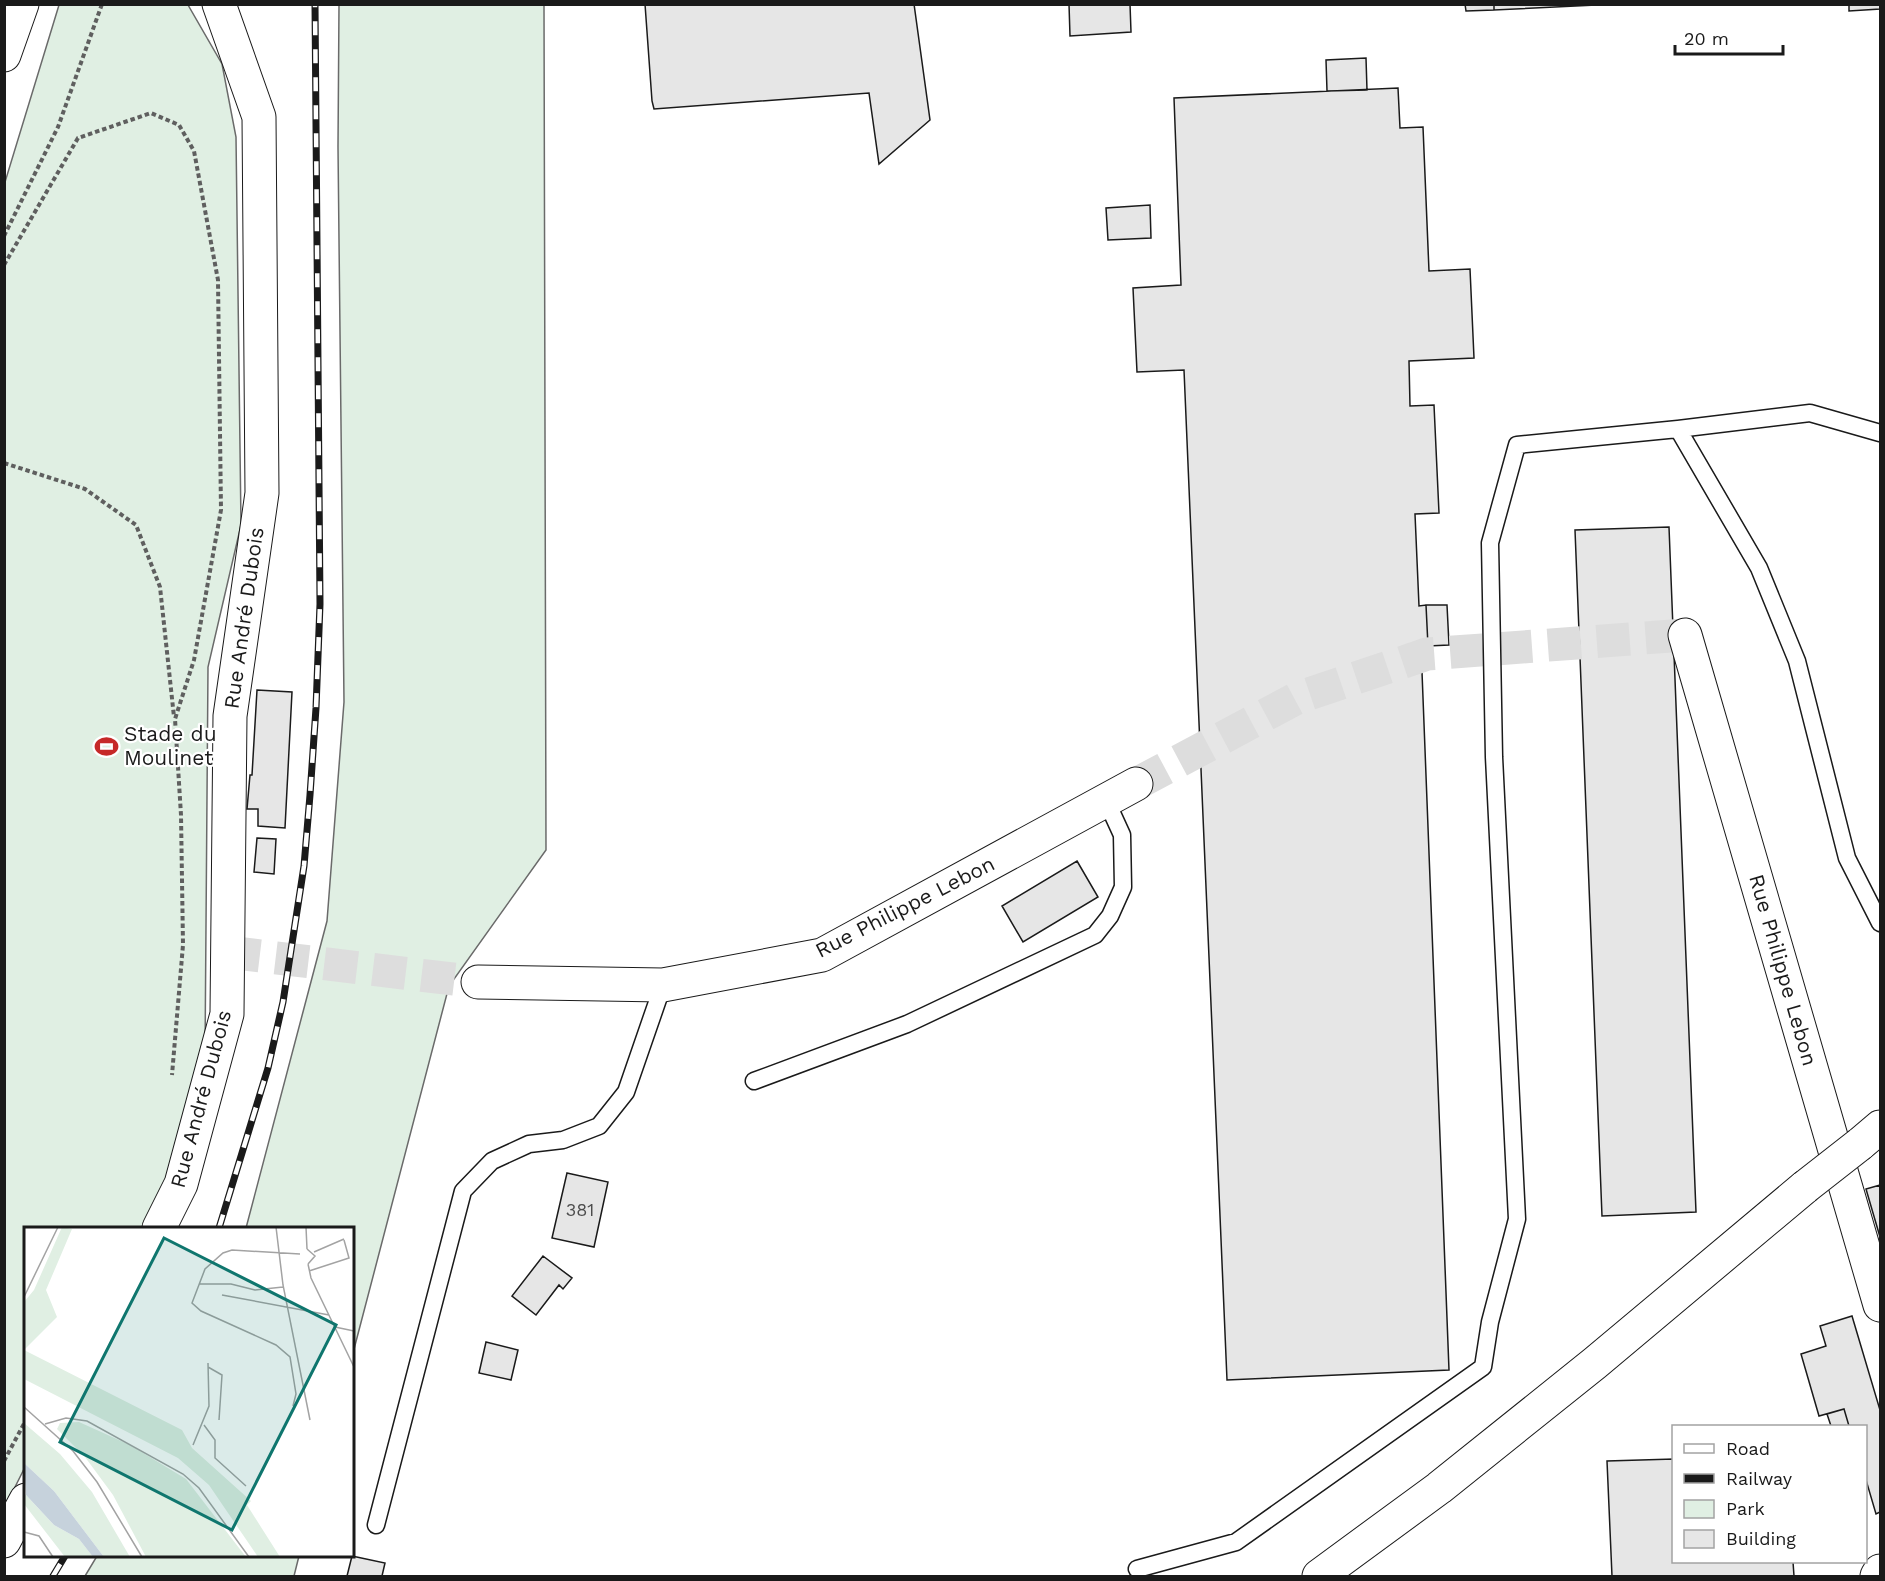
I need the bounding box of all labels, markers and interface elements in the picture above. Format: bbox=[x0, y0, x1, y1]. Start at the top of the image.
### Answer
scale bar bbox=[1675, 18, 1783, 56]
text: 20 m bbox=[1684, 28, 1729, 49]
street label: Rue André Dubois bbox=[218, 525, 269, 710]
place label: Stade du Moulinet bbox=[124, 721, 217, 770]
sports icon: Stade du Moulinet bbox=[93, 733, 119, 759]
street label: Rue Philippe Lebon bbox=[811, 850, 999, 963]
street label: Rue Philippe Lebon bbox=[1744, 871, 1823, 1069]
street label: Rue André Dubois bbox=[165, 1007, 236, 1191]
house number: 381 bbox=[566, 1199, 594, 1220]
inset map bbox=[24, 1227, 354, 1557]
legend bbox=[1672, 1425, 1867, 1563]
text: Road bbox=[1726, 1438, 1770, 1459]
text: Railway bbox=[1726, 1468, 1793, 1489]
text: Park bbox=[1726, 1498, 1765, 1519]
text: Building bbox=[1726, 1528, 1796, 1549]

